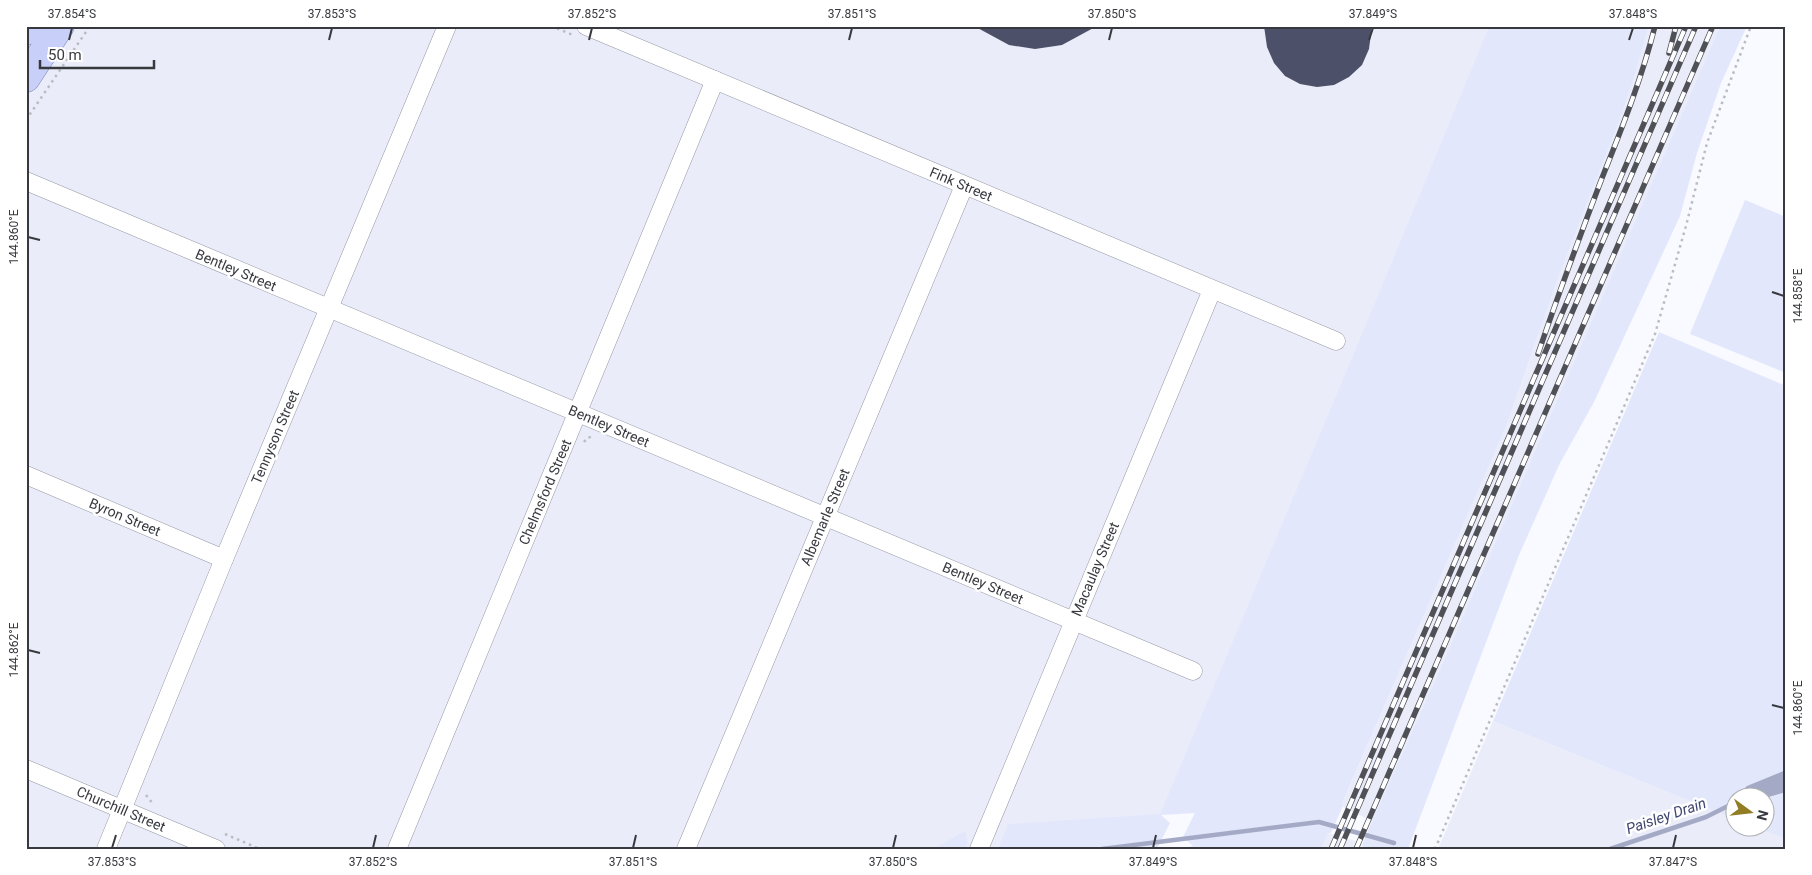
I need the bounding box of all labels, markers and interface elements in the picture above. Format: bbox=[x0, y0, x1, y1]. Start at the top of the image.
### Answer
text: 37.854°S bbox=[48, 7, 96, 21]
text: 37.853°S bbox=[308, 7, 356, 21]
text: 37.852°S bbox=[568, 7, 616, 21]
text: 37.851°S bbox=[828, 7, 876, 21]
text: 37.850°S bbox=[1088, 7, 1136, 21]
text: 37.849°S bbox=[1349, 7, 1397, 21]
text: 37.848°S bbox=[1609, 7, 1657, 21]
scale bar bbox=[40, 38, 154, 70]
text: 50 m bbox=[48, 46, 82, 64]
street label: Fink Street bbox=[927, 164, 995, 204]
text: 144.860°E bbox=[7, 209, 21, 264]
street label: Bentley Street bbox=[193, 246, 279, 294]
text: 144.858°E bbox=[1791, 268, 1805, 323]
street label: Tennyson Street bbox=[248, 387, 302, 486]
street label: Bentley Street bbox=[566, 402, 652, 450]
street label: Chelmsford Street bbox=[516, 437, 575, 547]
street label: Albemarle Street bbox=[797, 466, 853, 568]
street label: Byron Street bbox=[87, 495, 164, 539]
street label: Macaulay Street bbox=[1068, 519, 1122, 618]
street label: Bentley Street bbox=[940, 559, 1026, 607]
text: 144.862°E bbox=[7, 622, 21, 677]
text: 144.860°E bbox=[1791, 680, 1805, 735]
street label: Churchill Street bbox=[74, 783, 168, 835]
north arrow bbox=[1724, 788, 1774, 838]
water label: Paisley Drain bbox=[1624, 794, 1708, 838]
text: N bbox=[1754, 809, 1772, 822]
text: 37.853°S bbox=[88, 855, 136, 869]
text: 37.852°S bbox=[349, 855, 397, 869]
text: 37.851°S bbox=[609, 855, 657, 869]
text: 37.850°S bbox=[869, 855, 917, 869]
text: 37.849°S bbox=[1129, 855, 1177, 869]
text: 37.848°S bbox=[1389, 855, 1437, 869]
text: 37.847°S bbox=[1649, 855, 1697, 869]

